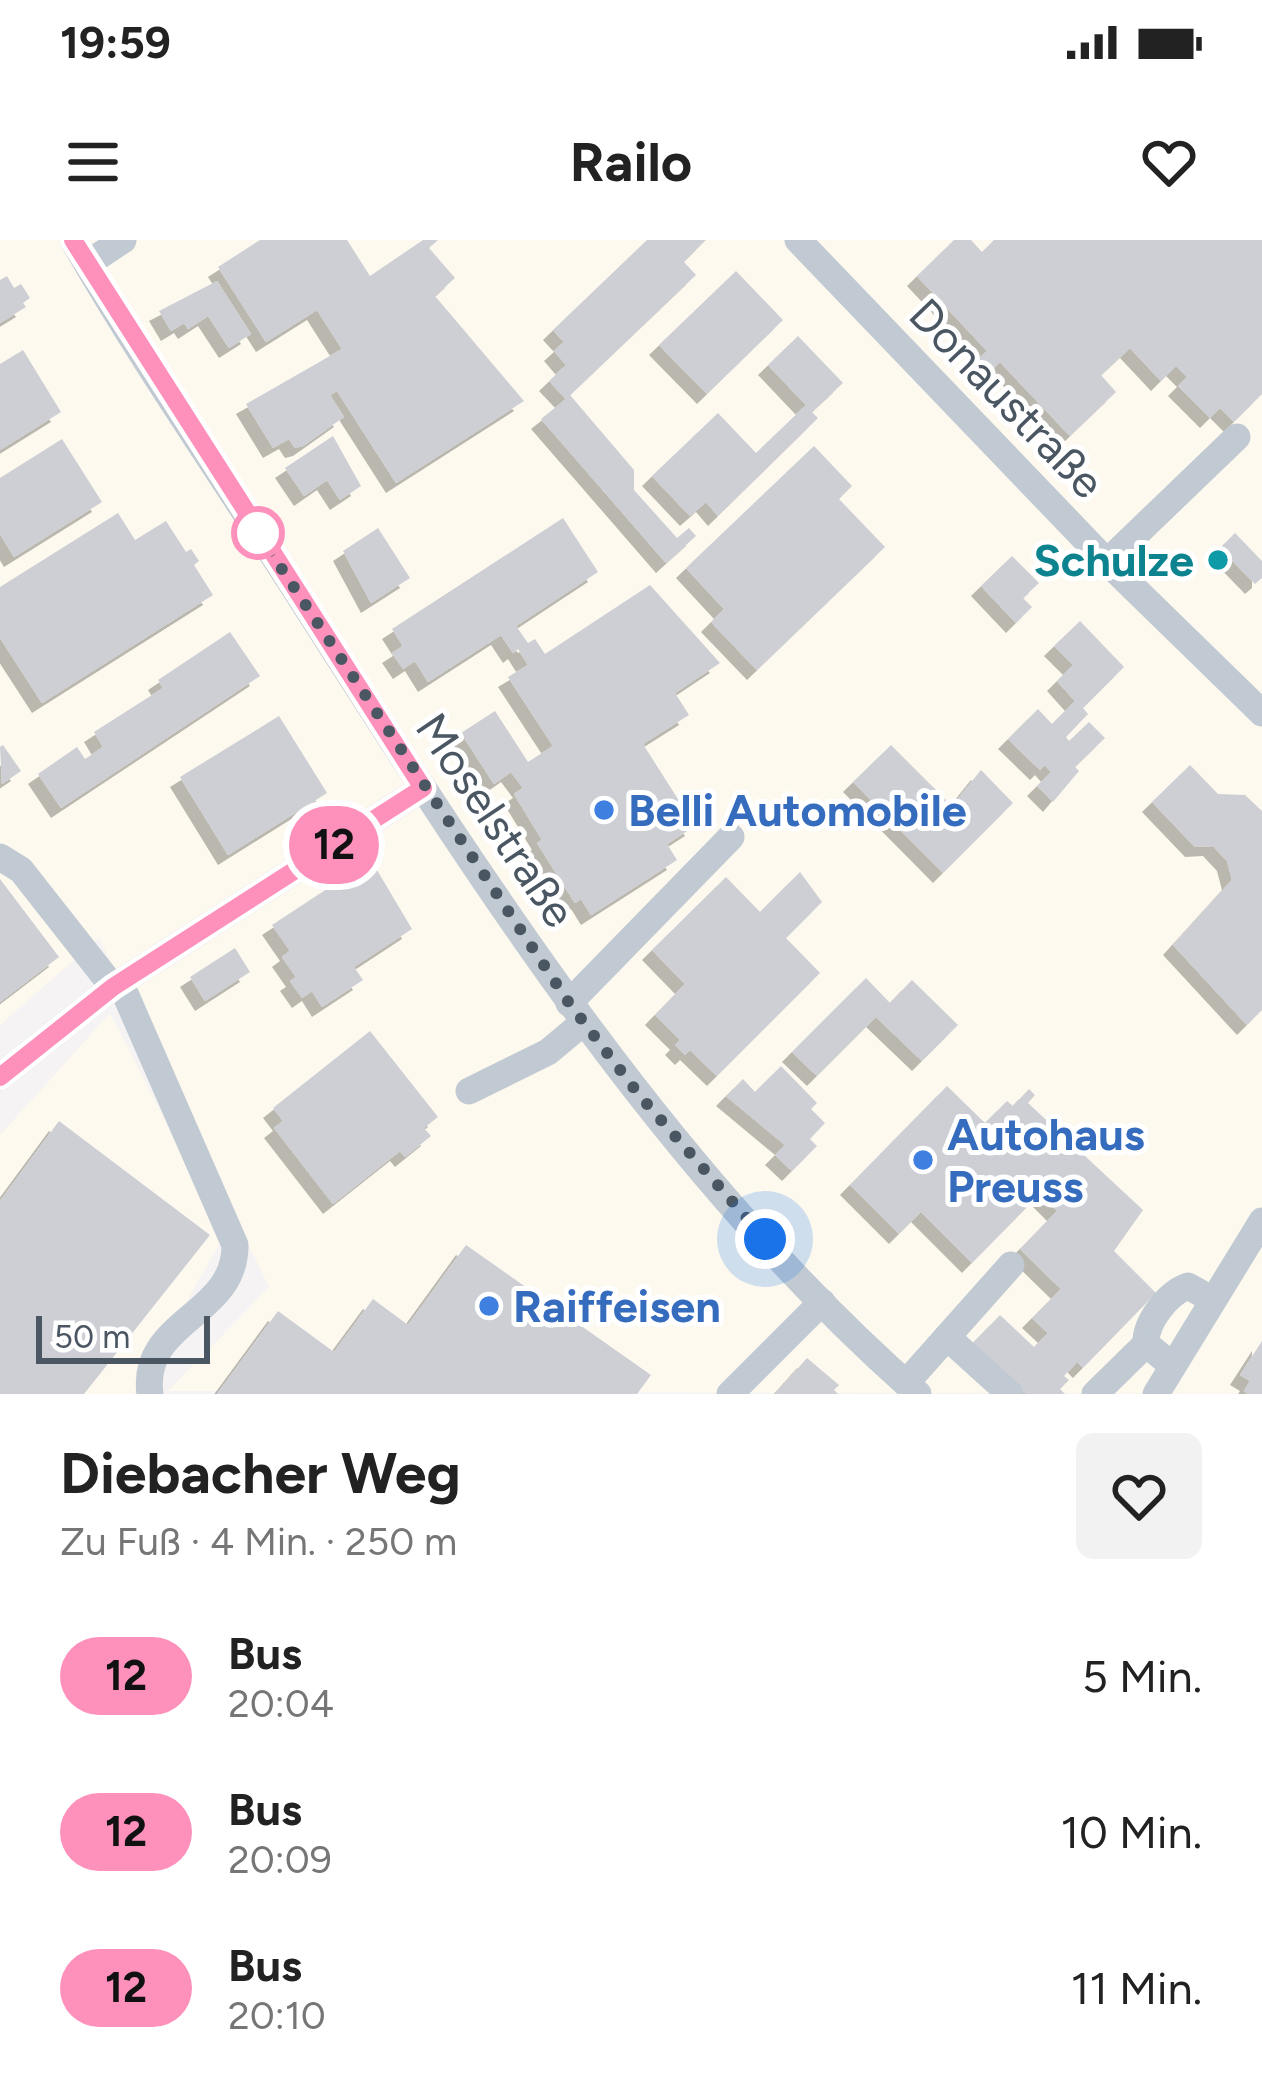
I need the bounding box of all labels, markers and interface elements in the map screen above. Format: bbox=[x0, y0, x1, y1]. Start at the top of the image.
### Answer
text: 19:59 bbox=[60, 15, 171, 69]
icon: menu bbox=[60, 129, 126, 195]
icon: heart bbox=[1136, 129, 1202, 195]
text: Railo bbox=[570, 130, 692, 195]
street label: Donaustraße bbox=[899, 287, 1115, 509]
unlabelled marker bbox=[233, 508, 283, 558]
place label: Schulze bbox=[1033, 533, 1194, 587]
marker: Schulze bbox=[1205, 547, 1231, 573]
street label: Moselstraße bbox=[405, 703, 587, 937]
place label: Belli Automobile bbox=[628, 783, 967, 837]
marker: Belli Automobile bbox=[591, 797, 617, 823]
line badge: 12 bbox=[280, 806, 388, 884]
text: 12 bbox=[313, 819, 355, 870]
place label: Autohaus Preuss bbox=[947, 1107, 1145, 1213]
marker: Autohaus Preuss bbox=[910, 1147, 936, 1173]
your location bbox=[735, 1209, 795, 1269]
place label: Raiffeisen bbox=[513, 1279, 721, 1333]
marker: Raiffeisen bbox=[476, 1293, 502, 1319]
scale bar bbox=[36, 1310, 210, 1363]
text: 50 m bbox=[54, 1317, 130, 1356]
button: heart bbox=[1076, 1433, 1202, 1559]
text: Diebacher Weg bbox=[60, 1439, 461, 1507]
text: Zu Fuß · 4 Min. · 250 m bbox=[60, 1518, 457, 1565]
text: Bus bbox=[228, 1626, 302, 1680]
text: 5 Min. bbox=[1082, 1649, 1202, 1703]
text: 12 bbox=[105, 1650, 147, 1701]
text: 20:04 bbox=[228, 1680, 334, 1727]
text: Bus bbox=[228, 1782, 302, 1836]
text: 10 Min. bbox=[1060, 1805, 1202, 1859]
text: 12 bbox=[105, 1806, 147, 1857]
text: 20:09 bbox=[228, 1836, 332, 1883]
text: Bus bbox=[228, 1938, 302, 1992]
text: 11 Min. bbox=[1071, 1961, 1202, 2015]
text: 12 bbox=[105, 1962, 147, 2013]
text: 20:10 bbox=[228, 1992, 326, 2039]

